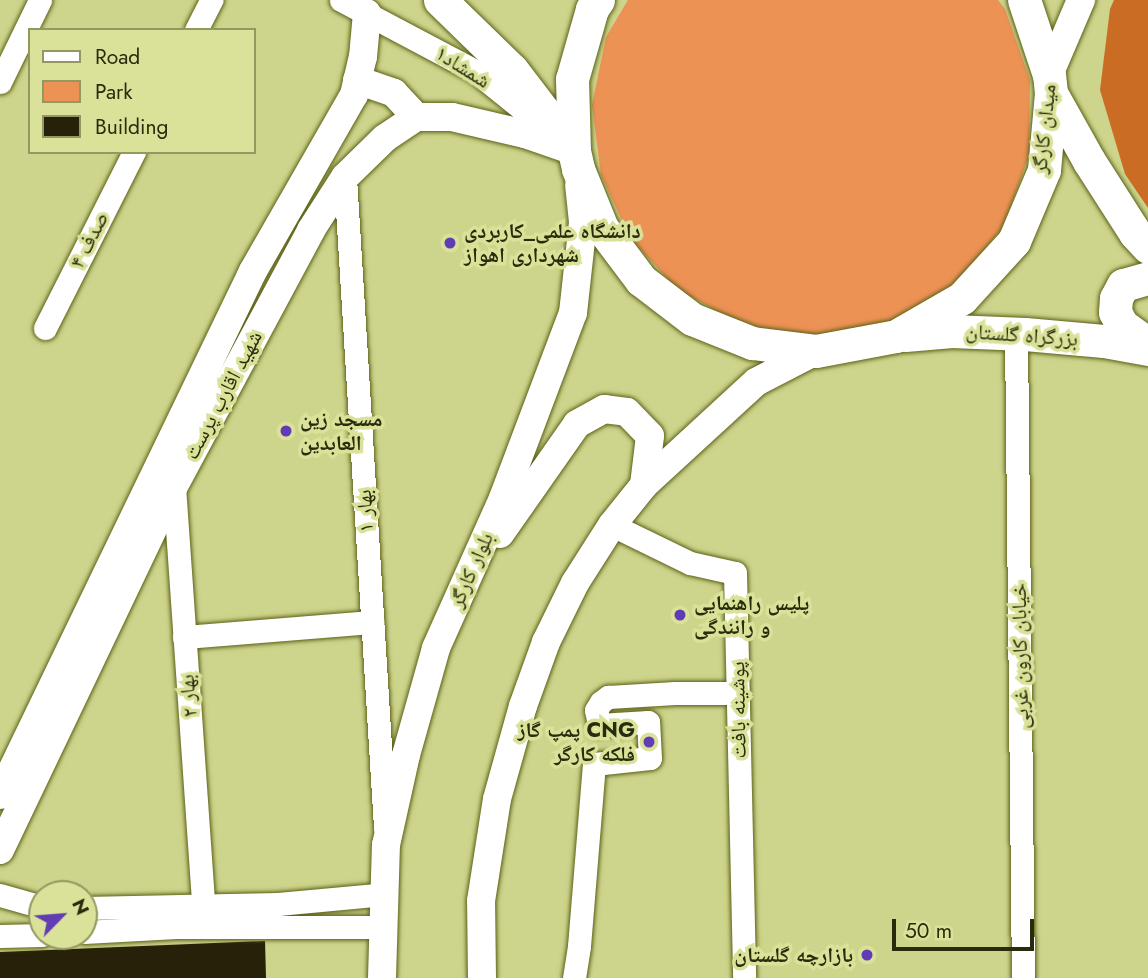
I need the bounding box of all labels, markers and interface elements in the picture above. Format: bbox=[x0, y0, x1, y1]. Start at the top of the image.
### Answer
legend bbox=[28, 28, 256, 154]
street label: شمشاد۱ bbox=[431, 40, 495, 94]
text: Road bbox=[95, 42, 140, 72]
text: Park bbox=[95, 77, 132, 107]
street label: میدان کارگر bbox=[1027, 83, 1061, 175]
text: Building bbox=[95, 112, 168, 142]
street label: صدف ۴ bbox=[64, 208, 114, 272]
place label: دانشگاه علمی_کاربردی شهرداری اهواز bbox=[464, 218, 641, 268]
marker: دانشگاه علمی_کاربردی شهرداری اهواز bbox=[442, 235, 458, 251]
street label: بزرگراه گلستان bbox=[965, 319, 1079, 351]
street label: شهید اقارب پرست bbox=[179, 326, 267, 464]
place label: مسجد زین العابدین bbox=[300, 406, 383, 456]
marker: مسجد زین العابدین bbox=[278, 423, 294, 439]
street label: بهار ۱ bbox=[351, 489, 379, 533]
street label: بلوار کارگر bbox=[443, 529, 499, 611]
street label: خیابان کارون غربی bbox=[1006, 583, 1034, 729]
place label: پلیس راهنمایی و رانندگی bbox=[694, 590, 809, 640]
marker: پلیس راهنمایی و رانندگی bbox=[672, 607, 688, 623]
street label: پوشینه بافت bbox=[725, 661, 751, 759]
street label: بهار ۲ bbox=[174, 674, 202, 718]
place label: پمپ گاز CNG فلکه کارگر bbox=[518, 717, 635, 767]
marker: پمپ گاز CNG فلکه کارگر bbox=[641, 734, 657, 750]
north arrow bbox=[28, 880, 98, 950]
text: N bbox=[65, 894, 96, 919]
scale bar bbox=[896, 904, 1038, 948]
text: 50 m bbox=[905, 916, 952, 946]
place label: بازارچه گلستان bbox=[734, 942, 853, 968]
marker: بازارچه گلستان bbox=[859, 947, 875, 963]

